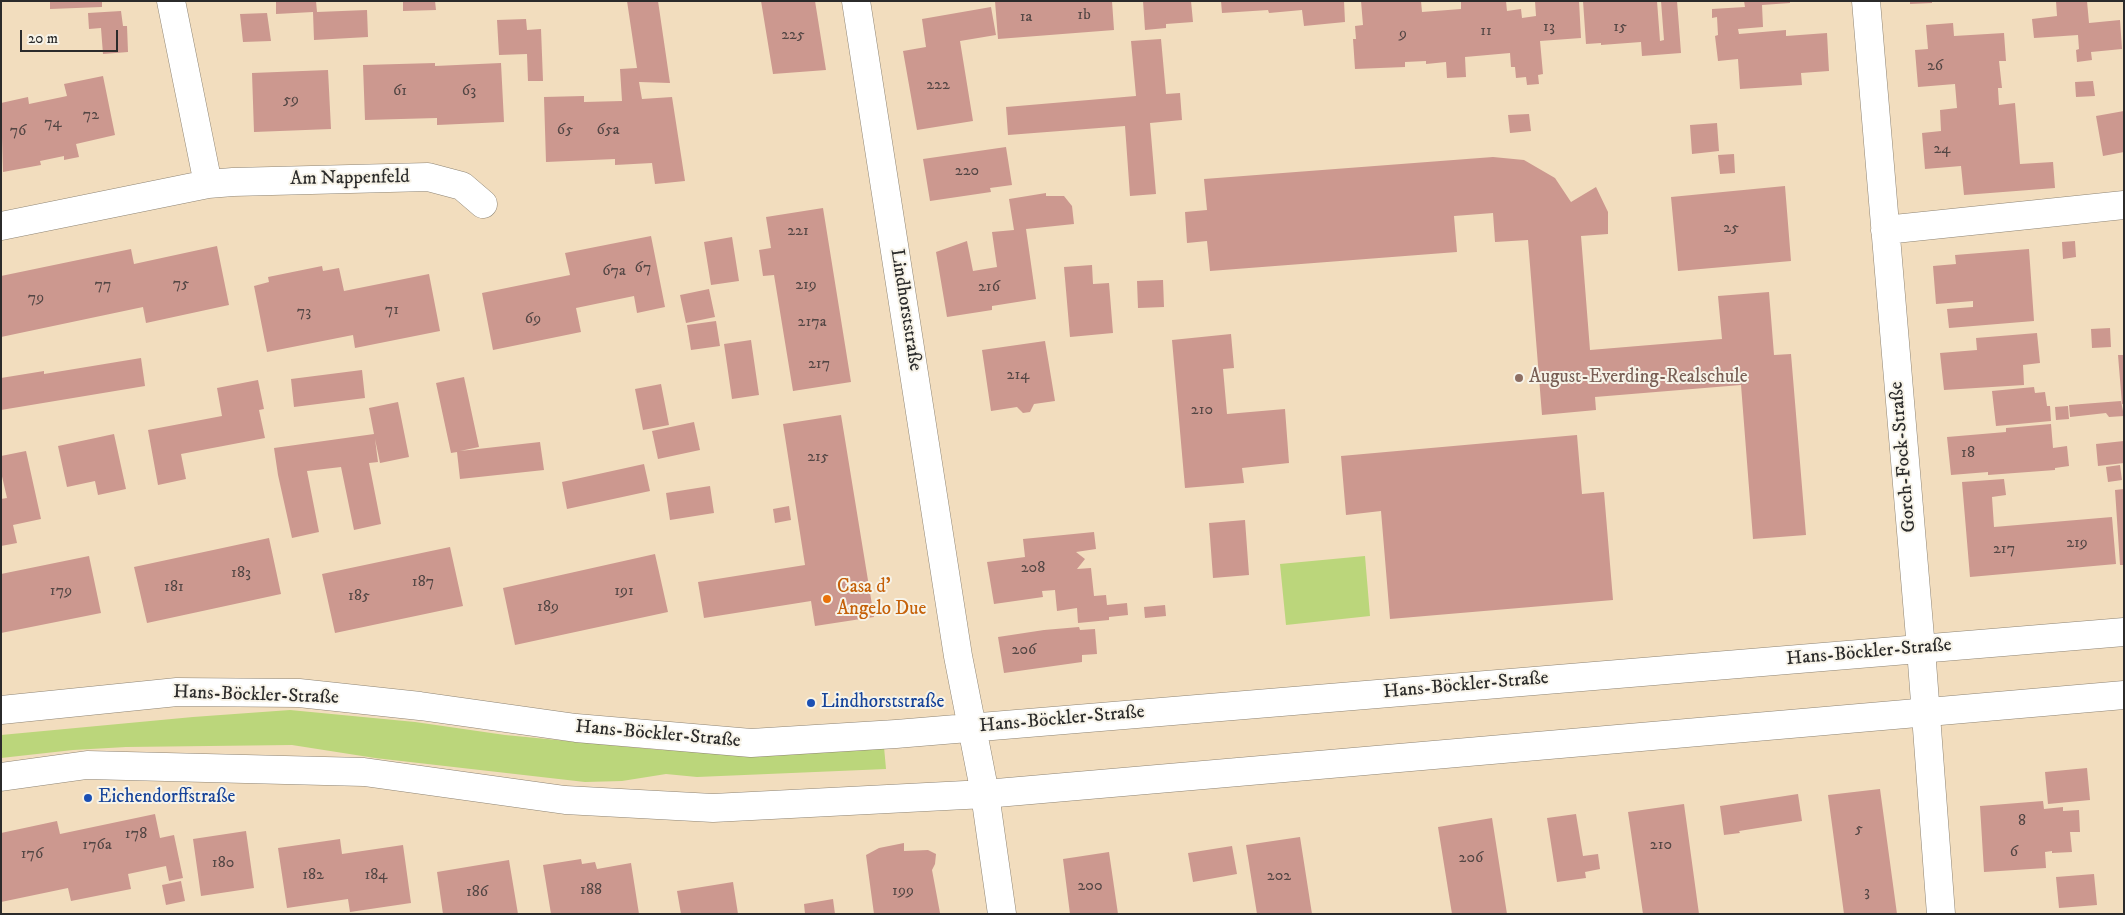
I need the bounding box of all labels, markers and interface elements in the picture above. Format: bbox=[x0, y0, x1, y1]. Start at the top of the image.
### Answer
house number: 1b bbox=[1077, 6, 1091, 26]
house number: 1a bbox=[1020, 8, 1032, 28]
house number: 13 bbox=[1543, 18, 1555, 38]
house number: 15 bbox=[1613, 18, 1627, 38]
scale bar bbox=[22, 20, 120, 52]
house number: 11 bbox=[1480, 22, 1492, 42]
house number: 9 bbox=[1399, 25, 1407, 45]
house number: 225 bbox=[781, 26, 805, 46]
text: 20 m bbox=[28, 29, 58, 48]
house number: 26 bbox=[1927, 57, 1943, 77]
house number: 222 bbox=[926, 76, 950, 96]
house number: 61 bbox=[393, 82, 407, 102]
house number: 63 bbox=[462, 82, 476, 102]
house number: 59 bbox=[283, 91, 299, 111]
house number: 72 bbox=[83, 106, 99, 126]
house number: 74 bbox=[44, 114, 62, 134]
house number: 65 bbox=[557, 121, 573, 141]
house number: 65a bbox=[596, 121, 620, 141]
house number: 76 bbox=[10, 122, 26, 142]
house number: 24 bbox=[1933, 140, 1951, 160]
house number: 220 bbox=[955, 162, 979, 182]
street label: Am Nappenfeld bbox=[290, 167, 410, 191]
house number: 25 bbox=[1723, 219, 1739, 239]
house number: 221 bbox=[787, 222, 809, 242]
street label: Lindhorststraße bbox=[884, 247, 926, 373]
house number: 67 bbox=[635, 259, 651, 279]
house number: 67a bbox=[602, 262, 626, 282]
house number: 75 bbox=[173, 275, 189, 295]
house number: 77 bbox=[95, 276, 111, 296]
house number: 219 bbox=[795, 276, 817, 296]
house number: 216 bbox=[978, 278, 1000, 298]
house number: 79 bbox=[28, 289, 44, 309]
house number: 71 bbox=[385, 301, 399, 321]
house number: 73 bbox=[297, 303, 311, 323]
house number: 69 bbox=[525, 310, 541, 330]
house number: 217a bbox=[798, 313, 826, 333]
house number: 217 bbox=[808, 355, 830, 375]
house number: 214 bbox=[1007, 366, 1029, 386]
place label: August-Everding-Realschule bbox=[1529, 367, 1748, 389]
marker: August-Everding-Realschule bbox=[1513, 372, 1525, 384]
street label: Gorch-Fock-Straße bbox=[1886, 381, 1922, 533]
house number: 210 bbox=[1191, 401, 1213, 421]
house number: 18 bbox=[1961, 444, 1975, 464]
house number: 215 bbox=[807, 448, 829, 468]
house number: 219 bbox=[2066, 534, 2088, 554]
house number: 217 bbox=[1993, 540, 2015, 560]
house number: 208 bbox=[1021, 559, 1045, 579]
house number: 183 bbox=[231, 564, 251, 584]
house number: 187 bbox=[412, 573, 434, 593]
place label: Casa d' Angelo Due bbox=[837, 577, 926, 621]
house number: 181 bbox=[164, 578, 184, 598]
house number: 179 bbox=[50, 582, 72, 602]
house number: 191 bbox=[614, 582, 634, 602]
house number: 185 bbox=[348, 587, 370, 607]
marker: Casa d' Angelo Due bbox=[821, 593, 833, 605]
house number: 189 bbox=[537, 598, 559, 618]
street label: Hans-Böckler-Straße bbox=[1785, 634, 1953, 672]
house number: 206 bbox=[1012, 641, 1036, 661]
street label: Hans-Böckler-Straße bbox=[1382, 667, 1550, 705]
street label: Hans-Böckler-Straße bbox=[173, 682, 339, 710]
place label: Lindhorststraße bbox=[821, 692, 944, 714]
marker: Lindhorststraße bbox=[805, 697, 817, 709]
street label: Hans-Böckler-Straße bbox=[978, 701, 1146, 739]
street label: Hans-Böckler-Straße bbox=[574, 716, 742, 754]
place label: Eichendorffstraße bbox=[98, 787, 235, 809]
marker: Eichendorffstraße bbox=[82, 792, 94, 804]
house number: 8 bbox=[2018, 812, 2026, 832]
house number: 5 bbox=[1855, 820, 1863, 840]
house number: 178 bbox=[125, 825, 147, 845]
house number: 176a bbox=[82, 836, 112, 856]
house number: 210 bbox=[1650, 836, 1672, 856]
house number: 6 bbox=[2010, 843, 2018, 863]
house number: 176 bbox=[21, 845, 43, 865]
house number: 206 bbox=[1459, 849, 1483, 869]
house number: 180 bbox=[212, 854, 234, 874]
house number: 182 bbox=[302, 866, 324, 886]
house number: 184 bbox=[364, 866, 388, 886]
house number: 202 bbox=[1267, 867, 1291, 887]
house number: 200 bbox=[1077, 877, 1103, 897]
house number: 188 bbox=[580, 881, 602, 901]
house number: 199 bbox=[892, 882, 914, 902]
house number: 186 bbox=[466, 883, 488, 903]
house number: 3 bbox=[1864, 883, 1870, 903]

